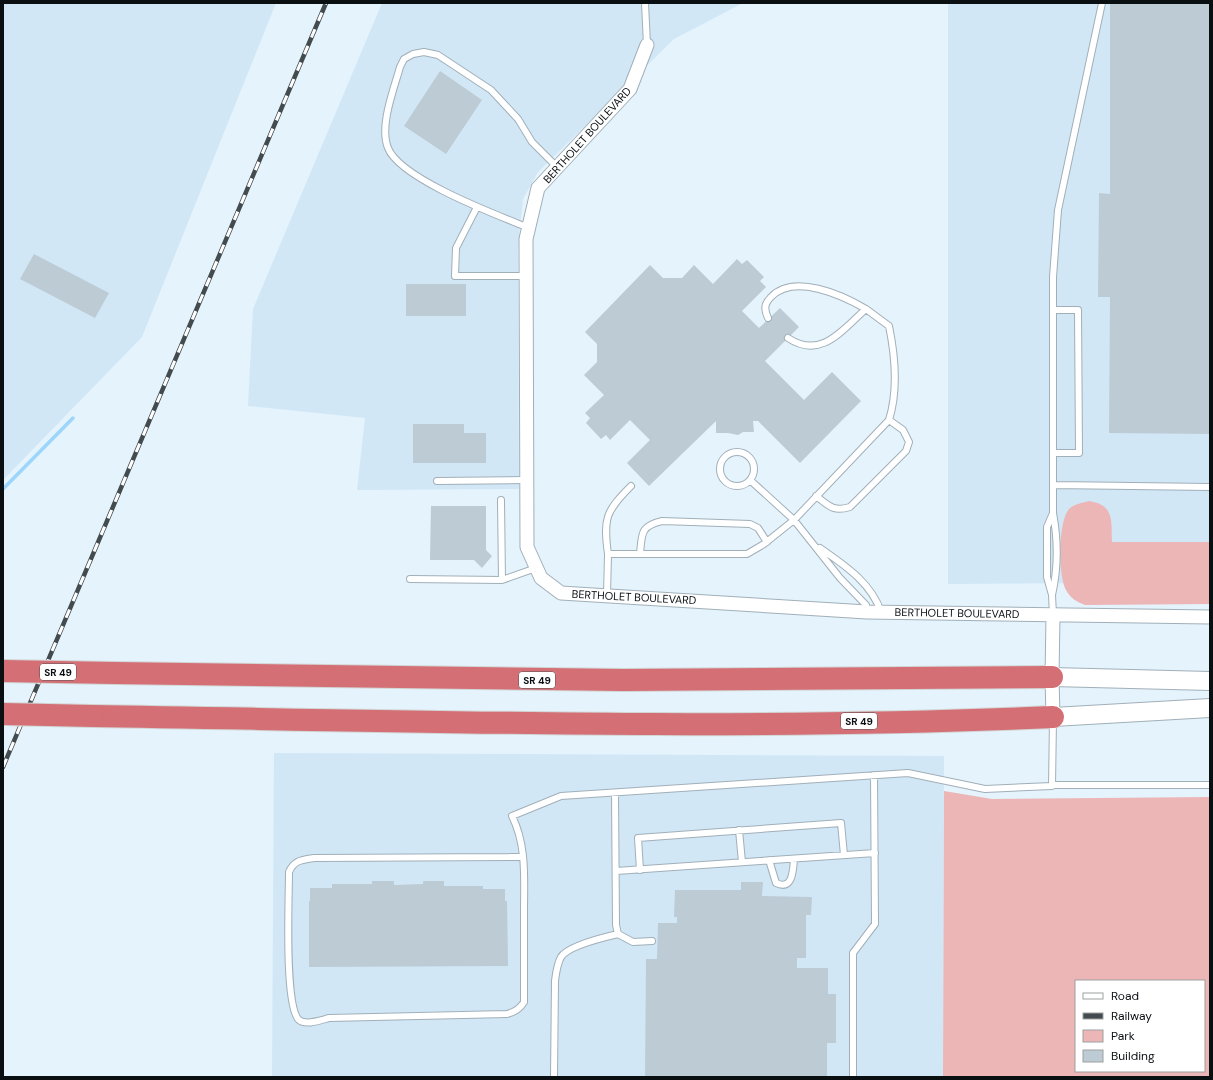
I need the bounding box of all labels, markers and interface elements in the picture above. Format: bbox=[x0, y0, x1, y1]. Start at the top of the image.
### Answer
street label: BERTHOLET BOULEVARD bbox=[540, 84, 634, 186]
street label: BERTHOLET BOULEVARD bbox=[571, 587, 697, 607]
street label: BERTHOLET BOULEVARD bbox=[895, 605, 1020, 621]
road number: SR 49 bbox=[40, 664, 76, 680]
road number: SR 49 bbox=[519, 672, 555, 688]
road number: SR 49 bbox=[841, 713, 877, 729]
legend bbox=[1075, 980, 1205, 1072]
text: Road bbox=[1111, 988, 1139, 1004]
text: Railway bbox=[1111, 1008, 1152, 1024]
text: Park bbox=[1111, 1028, 1135, 1044]
text: Building bbox=[1111, 1048, 1155, 1064]

